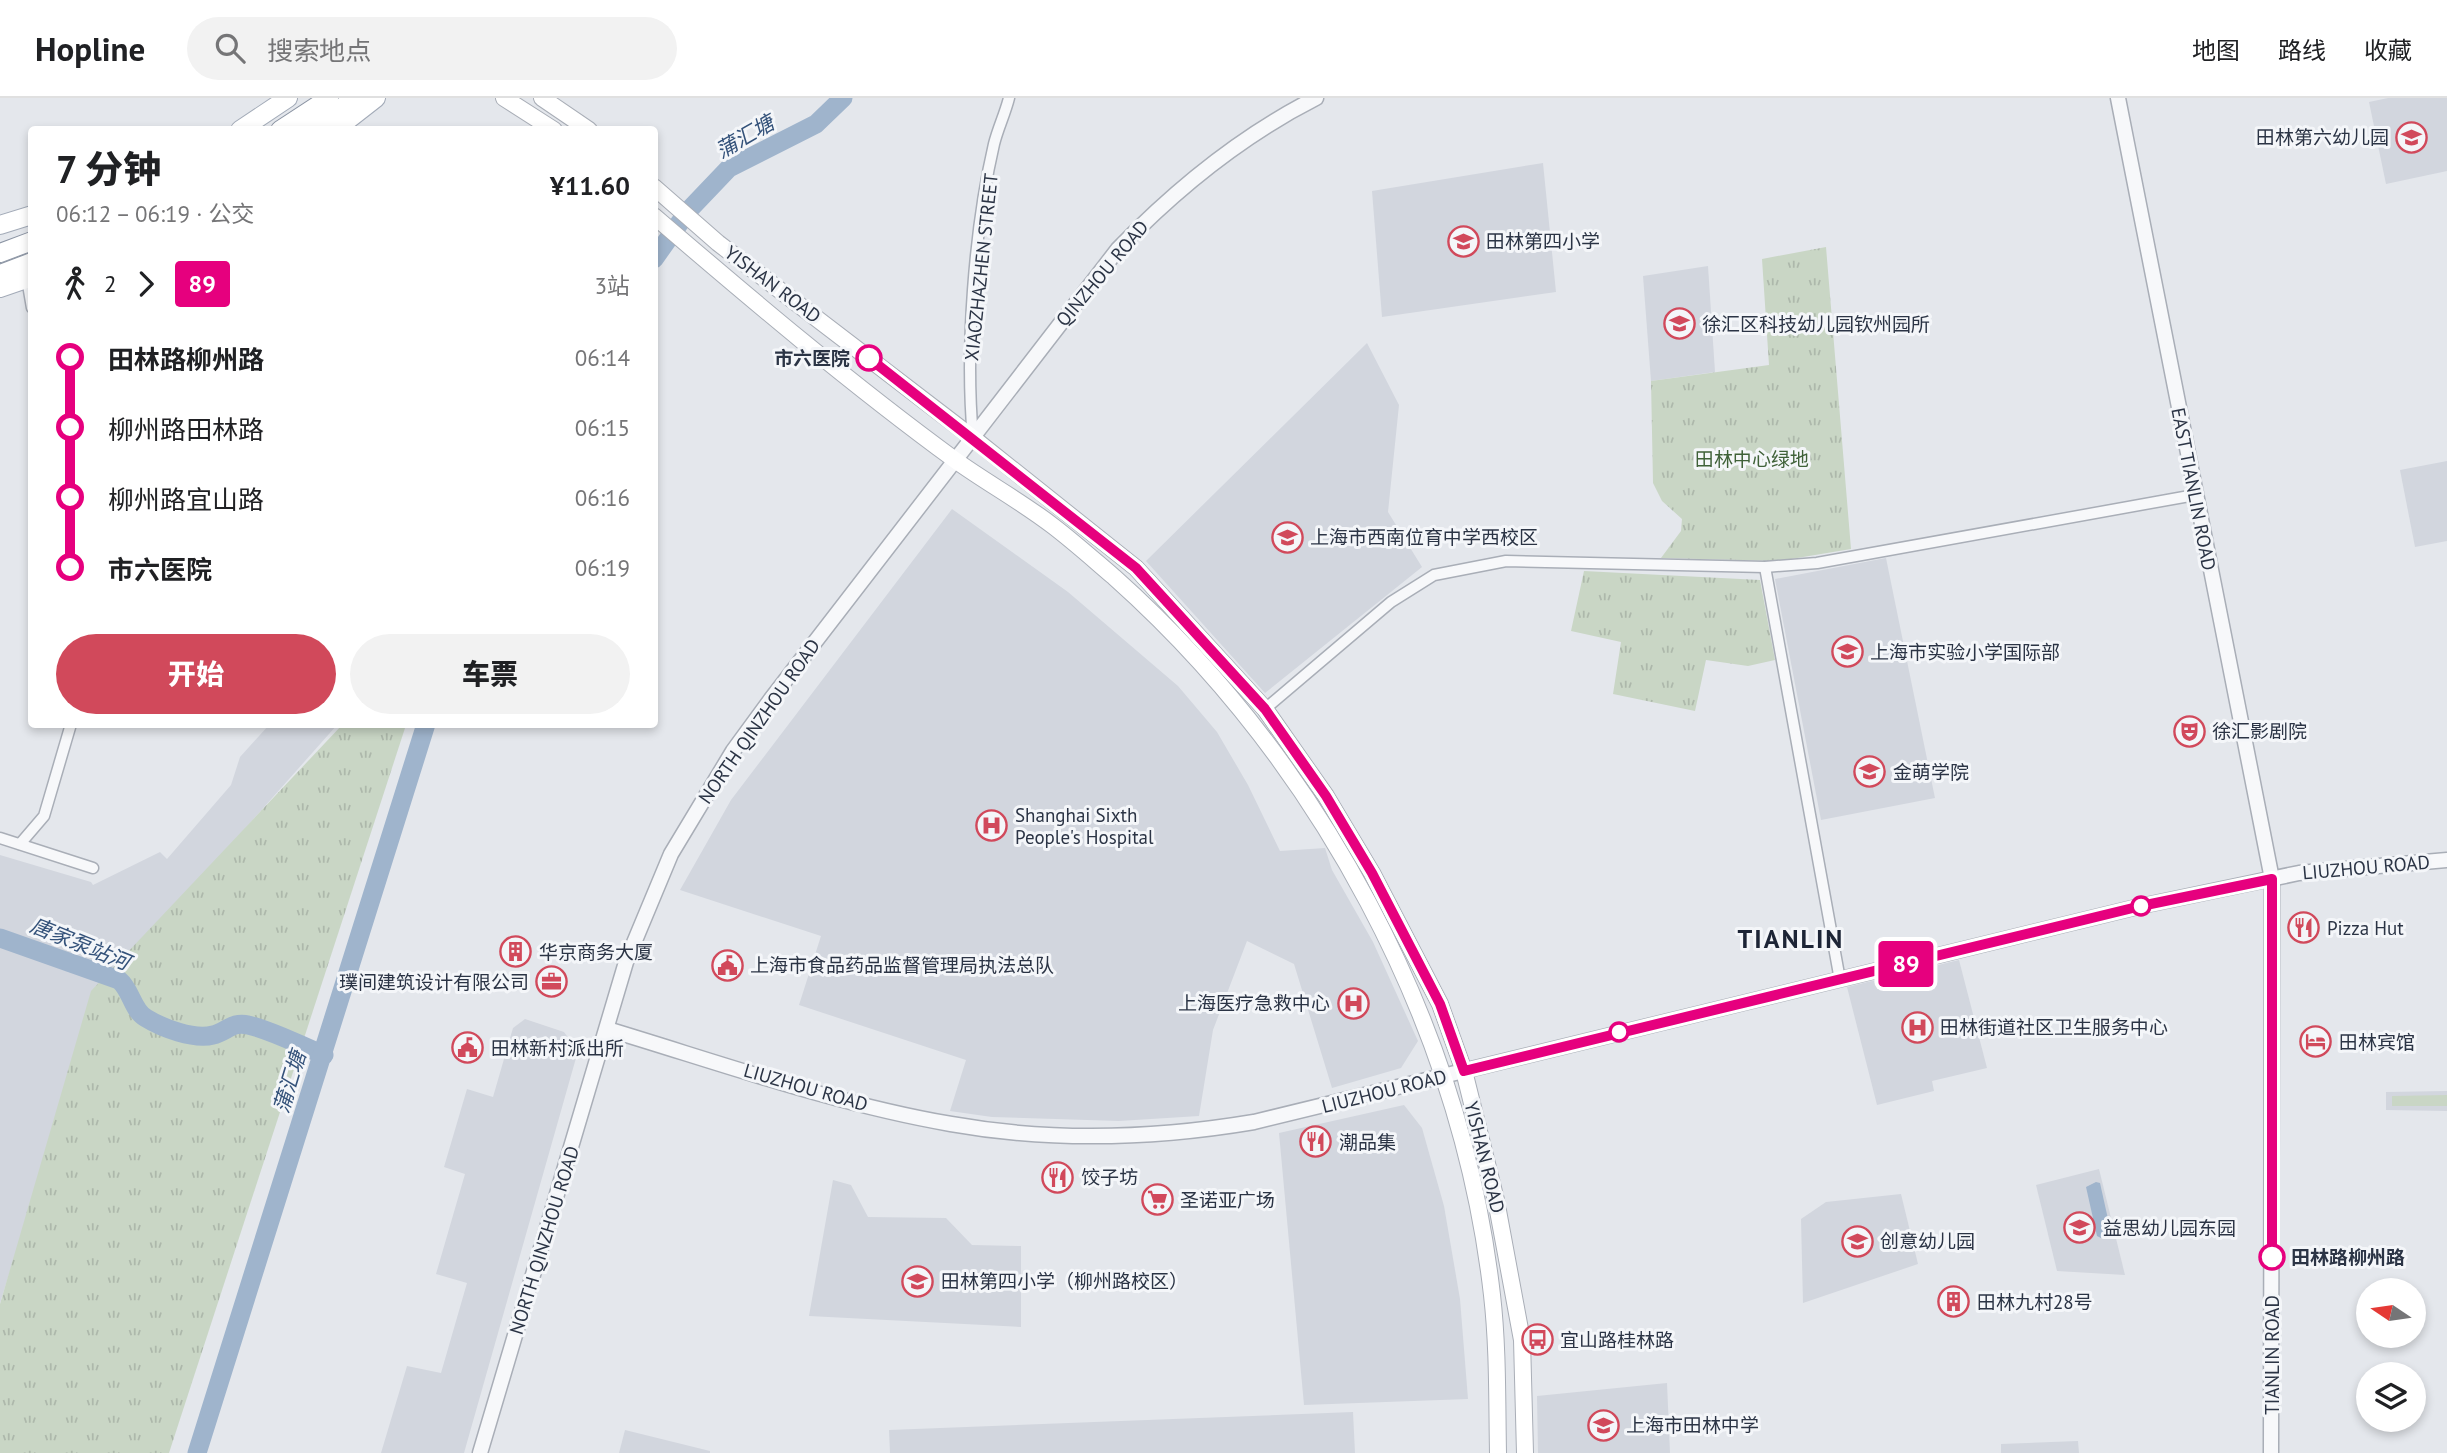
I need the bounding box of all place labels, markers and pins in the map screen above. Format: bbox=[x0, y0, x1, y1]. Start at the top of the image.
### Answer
school or university icon: 田林第六幼儿园 bbox=[2395, 120, 2429, 154]
place label: 田林第六幼儿园 bbox=[2256, 125, 2389, 149]
school or university icon: 田林第四小学 bbox=[1446, 224, 1480, 258]
place label: 田林第四小学 bbox=[1486, 229, 1600, 253]
school or university icon: 徐汇区科技幼儿园钦州园所 bbox=[1662, 307, 1696, 341]
place label: 徐汇区科技幼儿园钦州园所 bbox=[1702, 312, 1930, 336]
marker: 市六医院 bbox=[856, 345, 882, 371]
place label: 市六医院 bbox=[774, 346, 850, 370]
school or university icon: 上海市西南位育中学西校区 bbox=[1270, 520, 1304, 554]
place label: 上海市西南位育中学西校区 bbox=[1310, 525, 1538, 549]
school or university icon: 上海市实验小学国际部 bbox=[1830, 635, 1864, 669]
place label: 上海市实验小学国际部 bbox=[1870, 640, 2060, 664]
theatre icon: 徐汇影剧院 bbox=[2172, 714, 2206, 748]
place label: 徐汇影剧院 bbox=[2212, 719, 2307, 743]
school or university icon: 金萌学院 bbox=[1853, 755, 1887, 789]
place label: 金萌学院 bbox=[1893, 760, 1969, 784]
place label: Shanghai Sixth People's Hospital bbox=[1015, 803, 1154, 849]
hospital icon: Shanghai Sixth People's Hospital bbox=[975, 809, 1009, 843]
unlabelled marker bbox=[2131, 896, 2151, 916]
restaurant icon: Pizza Hut bbox=[2287, 911, 2321, 945]
place label: Pizza Hut bbox=[2327, 916, 2404, 940]
building icon: 华京商务大厦 bbox=[499, 935, 533, 969]
place label: 华京商务大厦 bbox=[539, 940, 653, 964]
public building icon: 上海市食品药品监督管理局执法总队 bbox=[710, 948, 744, 982]
place label: 上海市食品药品监督管理局执法总队 bbox=[750, 953, 1054, 977]
office icon: 璞间建筑设计有限公司 bbox=[535, 965, 569, 999]
place label: 璞间建筑设计有限公司 bbox=[339, 970, 529, 994]
hospital icon: 上海医疗急救中心 bbox=[1336, 986, 1370, 1020]
place label: 上海医疗急救中心 bbox=[1178, 991, 1330, 1015]
hospital icon: 田林街道社区卫生服务中心 bbox=[1900, 1010, 1934, 1044]
place label: 田林街道社区卫生服务中心 bbox=[1940, 1015, 2168, 1039]
unlabelled marker bbox=[1609, 1022, 1629, 1042]
hotel icon: 田林宾馆 bbox=[2299, 1025, 2333, 1059]
place label: 田林宾馆 bbox=[2339, 1030, 2415, 1054]
public building icon: 田林新村派出所 bbox=[451, 1031, 485, 1065]
place label: 田林新村派出所 bbox=[491, 1036, 624, 1060]
restaurant icon: 潮品集 bbox=[1299, 1125, 1333, 1159]
place label: 潮品集 bbox=[1339, 1130, 1396, 1154]
restaurant icon: 饺子坊 bbox=[1041, 1160, 1075, 1194]
place label: 饺子坊 bbox=[1081, 1165, 1138, 1189]
supermarket icon: 圣诺亚广场 bbox=[1140, 1183, 1174, 1217]
place label: 圣诺亚广场 bbox=[1180, 1188, 1275, 1212]
school or university icon: 益思幼儿园东园 bbox=[2063, 1211, 2097, 1245]
place label: 益思幼儿园东园 bbox=[2103, 1216, 2236, 1240]
school or university icon: 创意幼儿园 bbox=[1840, 1224, 1874, 1258]
place label: 创意幼儿园 bbox=[1880, 1229, 1975, 1253]
marker: 田林路柳州路 bbox=[2259, 1244, 2285, 1270]
place label: 田林路柳州路 bbox=[2291, 1245, 2405, 1269]
school or university icon: 田林第四小学（柳州路校区） bbox=[901, 1264, 935, 1298]
place label: 田林第四小学（柳州路校区） bbox=[941, 1269, 1188, 1293]
building icon: 田林九村28号 bbox=[1937, 1285, 1971, 1319]
place label: 田林九村28号 bbox=[1977, 1290, 2093, 1314]
bus stop icon: 宜山路桂林路 bbox=[1520, 1323, 1554, 1357]
place label: 宜山路桂林路 bbox=[1560, 1328, 1674, 1352]
school or university icon: 上海市田林中学 bbox=[1586, 1408, 1620, 1442]
place label: 上海市田林中学 bbox=[1626, 1413, 1759, 1437]

